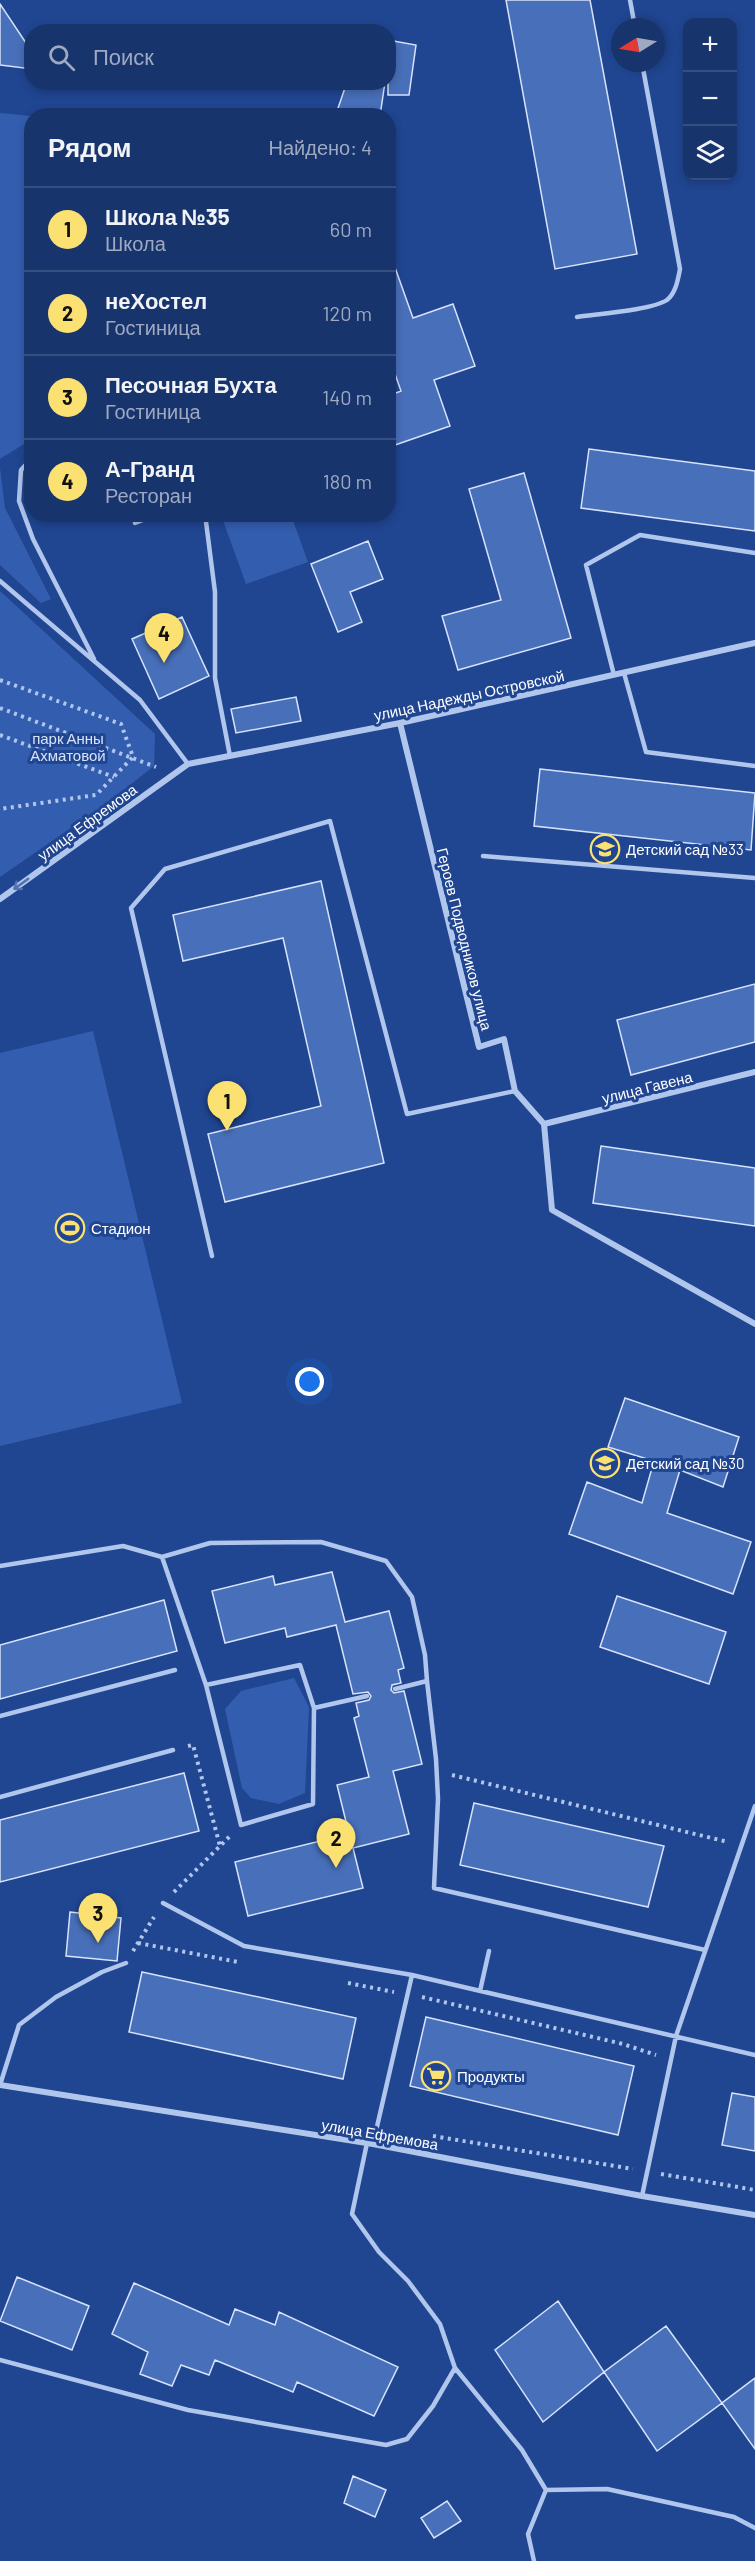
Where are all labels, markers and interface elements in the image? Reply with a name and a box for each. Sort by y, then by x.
north arrow [611,18,665,72]
map controls [683,18,737,180]
button: + [683,18,737,72]
search box [24,24,396,90]
icon: search [45,41,78,74]
text: Поиск [93,43,154,69]
button: − [683,72,737,126]
button: layers [683,126,737,180]
text: Рядом [48,131,131,162]
text: Найдено: 4 [269,135,372,159]
text: Школа №35 [105,203,230,229]
text: 1 [64,217,71,241]
text: 60 m [330,217,372,241]
text: Школа [105,231,166,255]
text: неХостел [105,287,207,313]
text: 2 [62,301,73,325]
text: 120 m [322,301,372,325]
text: Гостиница [105,315,201,339]
text: Песочная Бухта [105,371,277,397]
text: 3 [62,385,73,409]
text: 140 m [322,385,372,409]
text: Гостиница [105,399,201,423]
text: А-Гранд [105,455,194,481]
text: 4 [61,469,74,493]
text: 180 m [323,469,372,493]
text: Ресторан [105,483,192,507]
pin: 4 [144,614,184,663]
street label: улица Надежды Островской [372,666,566,724]
park label: парк Анны Ахматовой [30,729,106,764]
street label: улица Ефремова [34,780,141,864]
school or university icon: Детский сад №33 [589,833,621,865]
place label: Детский сад №33 [626,840,744,858]
street label: Героев Подводников улица [434,846,497,1033]
one-way arrow [13,878,30,890]
street label: улица Гавена [600,1067,695,1107]
pin: 1 [208,1082,246,1131]
sports icon: Стадион [54,1212,86,1244]
place label: Стадион [91,1219,151,1237]
your location [295,1367,324,1396]
school or university icon: Детский сад №30 [589,1447,621,1479]
place label: Детский сад №30 [626,1454,744,1472]
pin: 2 [316,1818,356,1868]
pin: 3 [78,1894,118,1943]
supermarket icon: Продукты [420,2060,452,2092]
place label: Продукты [457,2067,525,2085]
street label: улица Ефремова [320,2115,440,2153]

